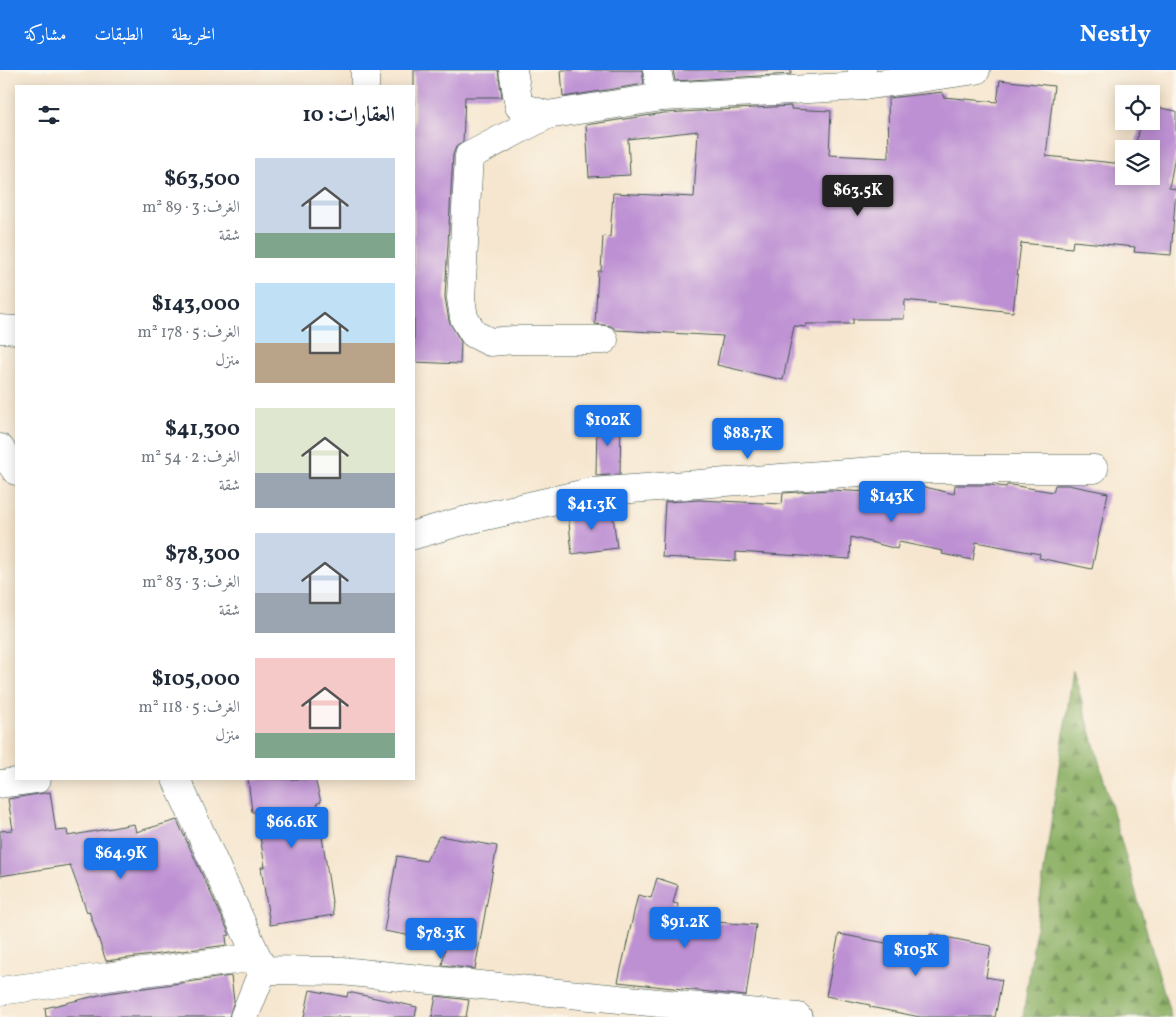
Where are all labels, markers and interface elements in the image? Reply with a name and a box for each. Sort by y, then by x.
text: Nestly [1080,18,1151,52]
text: مشاركة [25,23,66,48]
text: الطبقات [94,23,143,48]
text: الخريطة [171,23,215,48]
map controls [1115,85,1160,185]
button: locate [1115,85,1160,130]
icon: filters [35,101,63,129]
text: العقارات: 10 [302,101,395,130]
button: layers [1115,140,1160,185]
text: $63,500 [164,165,240,194]
pin: $63.5K [817,174,899,217]
icon: home [295,178,355,238]
text: $63.5K [833,180,883,202]
text: الغرف: 3 · 89 m² [142,197,240,219]
text: شقة [219,225,240,247]
text: $143,000 [152,290,240,319]
icon: home [295,303,355,363]
text: الغرف: 5 · 178 m² [138,322,240,344]
text: منزل [215,350,240,372]
pin: $102K [573,404,643,447]
text: $102K [585,410,631,432]
text: $41,300 [165,415,240,444]
pin: $88.7K [707,418,789,460]
text: $88.7K [723,423,773,445]
icon: home [295,428,355,488]
text: الغرف: 2 · 54 m² [141,447,240,469]
text: شقة [219,475,240,497]
pin: $143K [857,480,927,523]
text: $143K [870,486,914,508]
pin: $41.3K [551,488,633,531]
text: $41.3K [567,494,617,516]
text: $78,300 [165,540,240,569]
icon: home [295,553,355,613]
text: الغرف: 3 · 83 m² [142,572,240,594]
text: شقة [219,600,240,622]
text: $105,000 [152,665,240,694]
icon: home [295,678,355,738]
text: الغرف: 5 · 118 m² [139,697,240,719]
text: منزل [215,725,240,747]
pin: $66.6K [251,806,333,849]
text: $66.6K [266,812,318,834]
pin: $64.9K [80,838,162,880]
text: $64.9K [95,843,147,865]
pin: $91.2K [644,906,726,949]
text: $91.2K [661,912,709,934]
pin: $78.3K [400,918,482,960]
text: $78.3K [417,923,465,945]
pin: $105K [881,934,951,977]
text: $105K [894,940,938,962]

